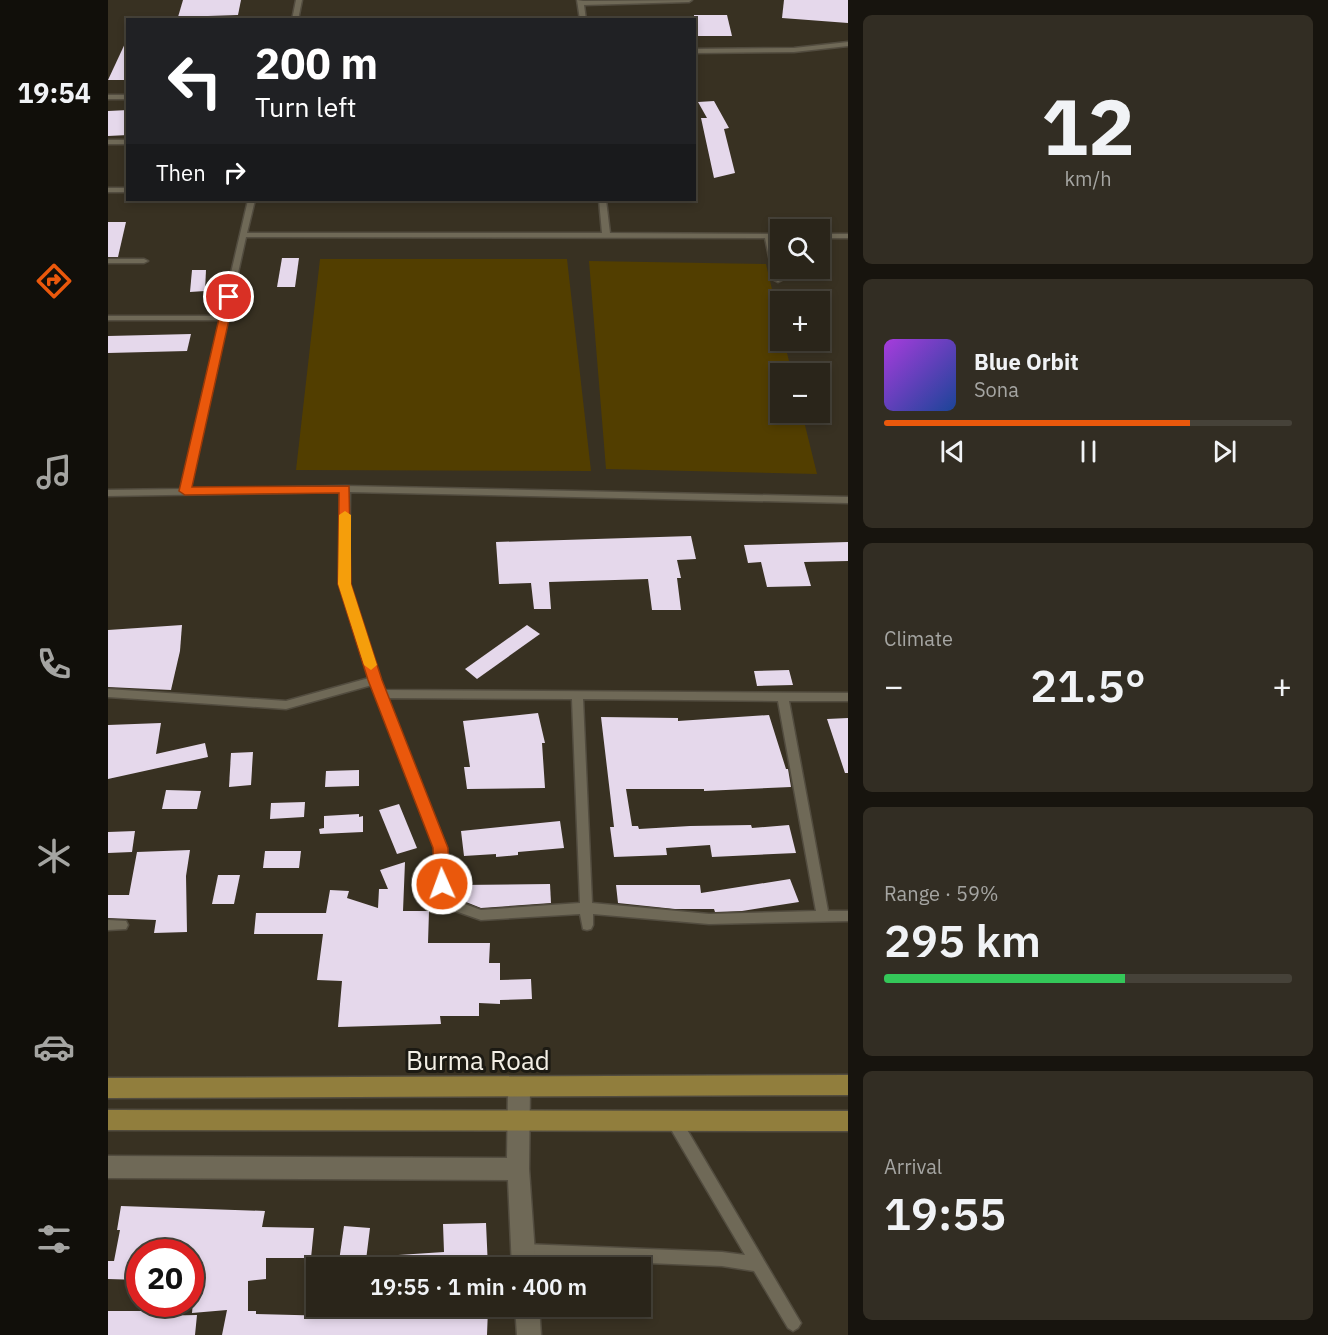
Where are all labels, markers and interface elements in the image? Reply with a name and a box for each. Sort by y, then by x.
text: 200 m [255,36,378,91]
icon: left [156,42,234,120]
text: 19:54 [17,75,91,110]
text: 12 [1041,75,1135,176]
text: Turn left [255,89,356,124]
icon: right [218,156,251,189]
text: Then [156,158,206,187]
text: km/h [1064,165,1112,192]
map controls [770,219,830,423]
button: search [770,219,830,279]
icon: directions [33,260,75,302]
pin [203,271,254,322]
icon: arrive [212,280,245,313]
button: + [770,291,830,351]
text: Blue Orbit [974,347,1079,376]
button: − [770,363,830,423]
text: Sona [974,376,1019,403]
icon: previous [936,435,969,468]
icon: pause [1072,435,1105,468]
icon: next [1208,435,1241,468]
icon: music [33,451,75,493]
text: Climate [884,625,953,652]
icon: phone [33,643,75,685]
text: 21.5° [1030,656,1146,714]
text: − [884,664,904,707]
text: + [1272,664,1292,707]
icon: climate [33,835,75,877]
position arrow [410,852,474,916]
text: Range · 59% [884,880,999,907]
text: 295 km [884,911,1041,969]
icon: car [33,1026,75,1068]
street label: Burma Road [406,1043,550,1077]
text: Arrival [884,1153,942,1180]
text: 19:55 [884,1184,1006,1242]
icon: filters [33,1218,75,1260]
speed limit sign: 20 [126,1239,204,1317]
text: 19:55 · 1 min · 400 m [370,1272,587,1301]

